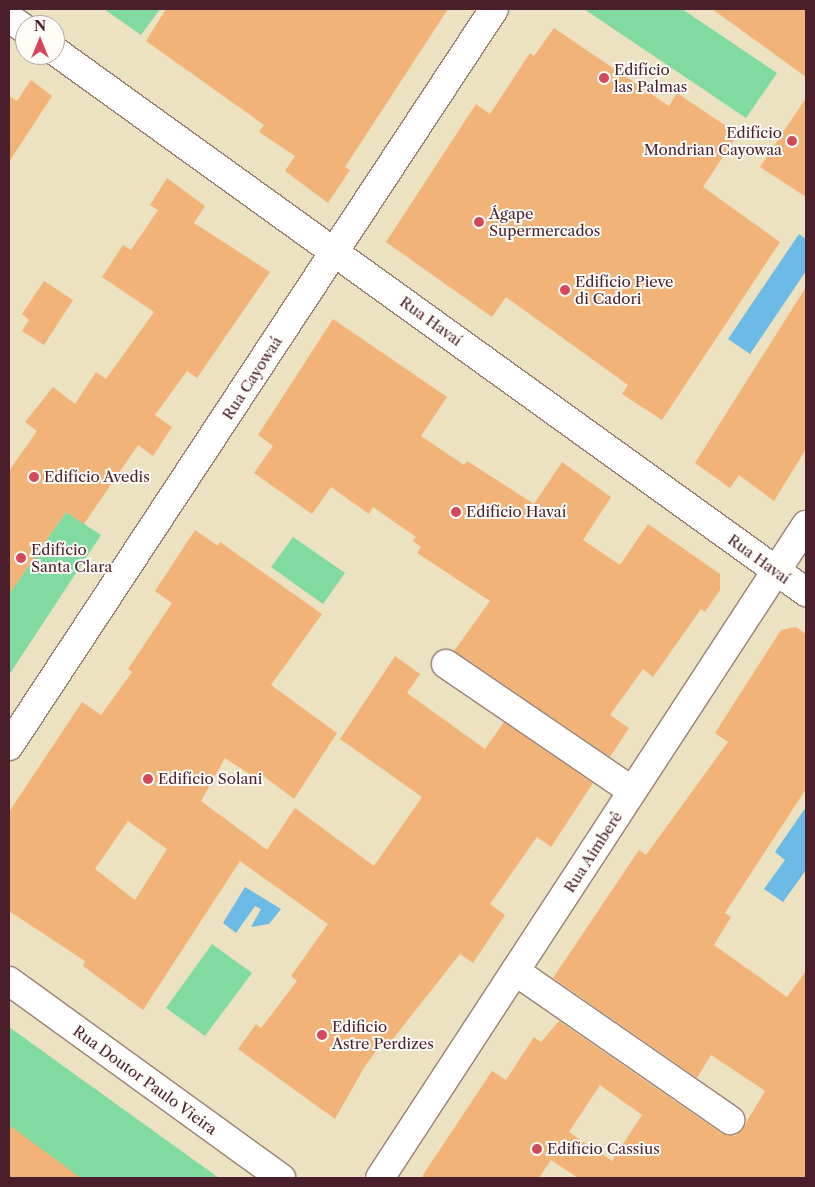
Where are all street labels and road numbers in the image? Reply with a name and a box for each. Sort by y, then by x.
street label: Rua Havaí [396,292,466,350]
street label: Rua Cayowaá [218,333,286,423]
street label: Rua Havaí [724,530,794,588]
street label: Rua Aimberê [560,808,626,896]
street label: Rua Doutor Paulo Vieira [69,1021,221,1139]

